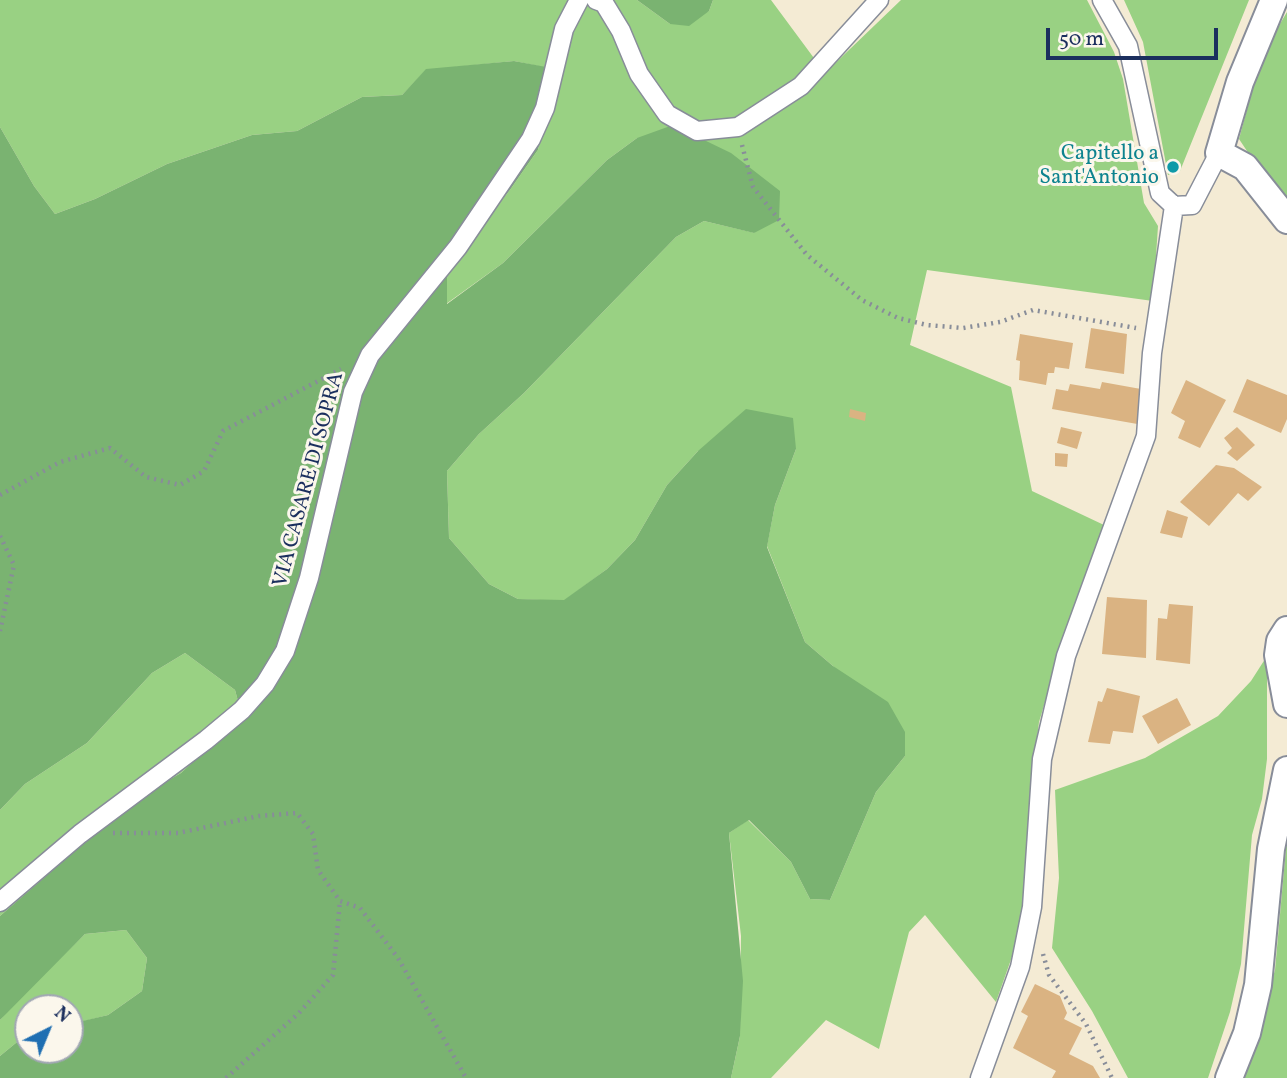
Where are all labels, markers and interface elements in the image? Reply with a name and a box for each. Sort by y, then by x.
scale bar [1049,14,1220,58]
text: 50 m [1059,25,1104,54]
place label: Capitello a Sant'Antonio [1039,142,1159,192]
marker: Capitello a Sant'Antonio [1165,159,1181,175]
street label: VIA CASARE DI SOPRA [269,370,351,590]
north arrow [14,994,84,1064]
text: N [48,1001,76,1029]

